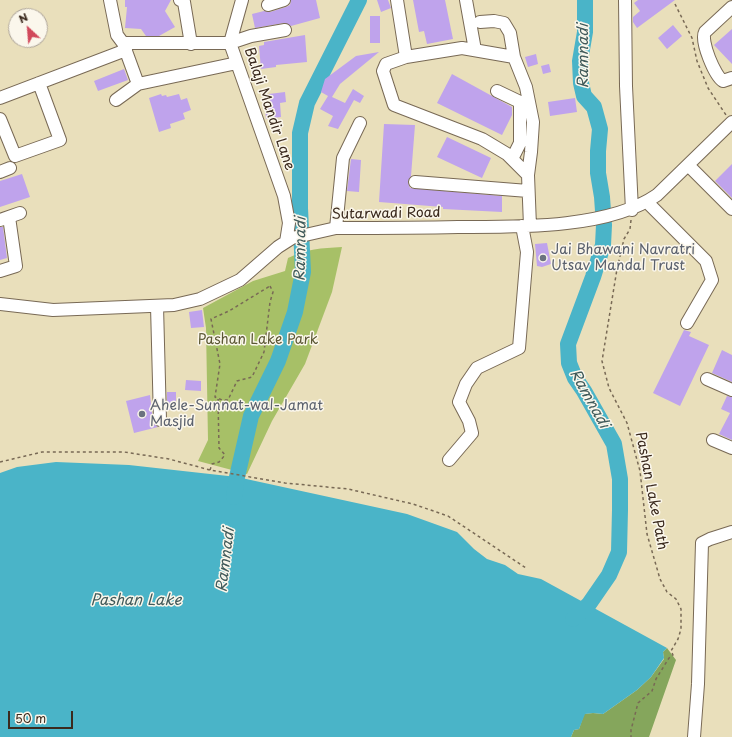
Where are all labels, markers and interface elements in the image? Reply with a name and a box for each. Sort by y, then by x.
north arrow [8,8,48,48]
text: N [15,8,31,27]
water label: Ramnadi [575,24,593,88]
street label: Balaji Mandir Lane [240,45,298,173]
street label: Sutarwadi Road [331,205,441,223]
water label: Ramnadi [291,217,311,281]
place label: Jai Bhawani Navratri Utsav Mandal Trust [551,242,695,274]
marker: Jai Bhawani Navratri Utsav Mandal Trust [538,253,548,263]
park label: Pashan Lake Park [198,332,318,348]
water label: Ramnadi [565,366,613,432]
place label: Ahele-Sunnat-wal-Jamat Masjid [150,398,323,430]
marker: Ahele-Sunnat-wal-Jamat Masjid [137,409,147,419]
street label: Pashan Lake Path [631,431,671,551]
water label: Ramnadi [213,527,239,593]
water label: Pashan Lake [91,592,181,610]
scale bar [10,703,75,729]
text: 50 m [15,709,46,727]

